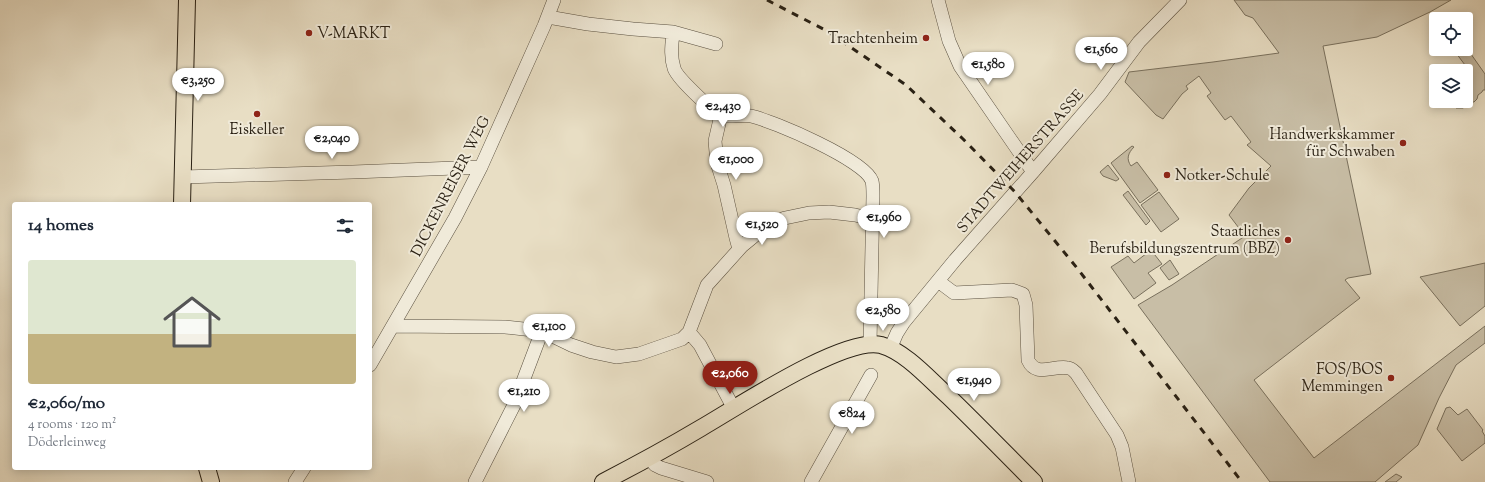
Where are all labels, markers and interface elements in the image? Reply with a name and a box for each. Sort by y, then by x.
map controls [1429,12,1473,108]
button: locate [1429,12,1473,56]
place label: V-MARKT [317,24,391,45]
marker: V-MARKT [304,28,314,38]
place label: Trachtenheim [828,29,919,50]
marker: Trachtenheim [921,33,931,43]
pin: €1,560 [1068,37,1134,71]
text: €1,560 [1084,41,1118,59]
pin: €1,580 [955,52,1021,86]
text: €1,580 [971,56,1005,74]
button: layers [1429,64,1473,108]
pin: €3,250 [165,68,231,102]
text: €3,250 [181,72,215,90]
street label: STADTWEIHERSTRASSE [953,86,1089,238]
pin: €2,430 [690,94,756,128]
text: €2,430 [705,98,741,116]
marker: Eiskeller [252,109,262,119]
street label: DICKENREISER WEG [407,113,496,261]
place label: Eiskeller [230,120,285,141]
place label: Handwerkskammer für Schwaben [1269,125,1395,163]
pin: €2,040 [299,126,365,160]
text: €2,040 [314,130,350,148]
marker: Handwerkskammer für Schwaben [1398,138,1408,148]
pin: €1,000 [703,147,769,181]
text: €1,000 [718,151,754,169]
place label: Notker-Schule [1175,166,1270,187]
marker: Notker-Schule [1162,170,1172,180]
pin: €1,960 [851,205,917,239]
text: €1,960 [866,209,902,227]
pin: €1,520 [729,212,795,246]
text: 14 homes [28,214,94,238]
icon: filters [334,215,356,237]
text: €1,520 [745,216,779,234]
place label: Staatliches Berufsbildungszentrum (BBZ) [1089,222,1280,260]
marker: Staatliches Berufsbildungszentrum (BBZ) [1283,235,1293,245]
icon: home [156,286,228,358]
pin: €2,580 [850,298,916,332]
text: €2,580 [865,302,901,320]
pin: €1,100 [516,314,582,348]
text: €1,100 [532,318,566,336]
place label: FOS/BOS Memmingen [1302,360,1383,398]
pin: €2,060 [697,361,763,395]
text: €2,060 [711,365,749,383]
pin: €1,940 [941,368,1007,402]
text: €1,940 [956,372,992,390]
marker: FOS/BOS Memmingen [1386,373,1396,383]
pin: €1,210 [491,379,557,413]
text: €1,210 [508,383,540,401]
text: €2,060/mo [28,392,105,416]
pin: €824 [828,401,876,435]
text: €824 [839,405,866,423]
text: 4 rooms · 120 m² [28,416,116,434]
text: Döderleinweg [28,434,106,452]

